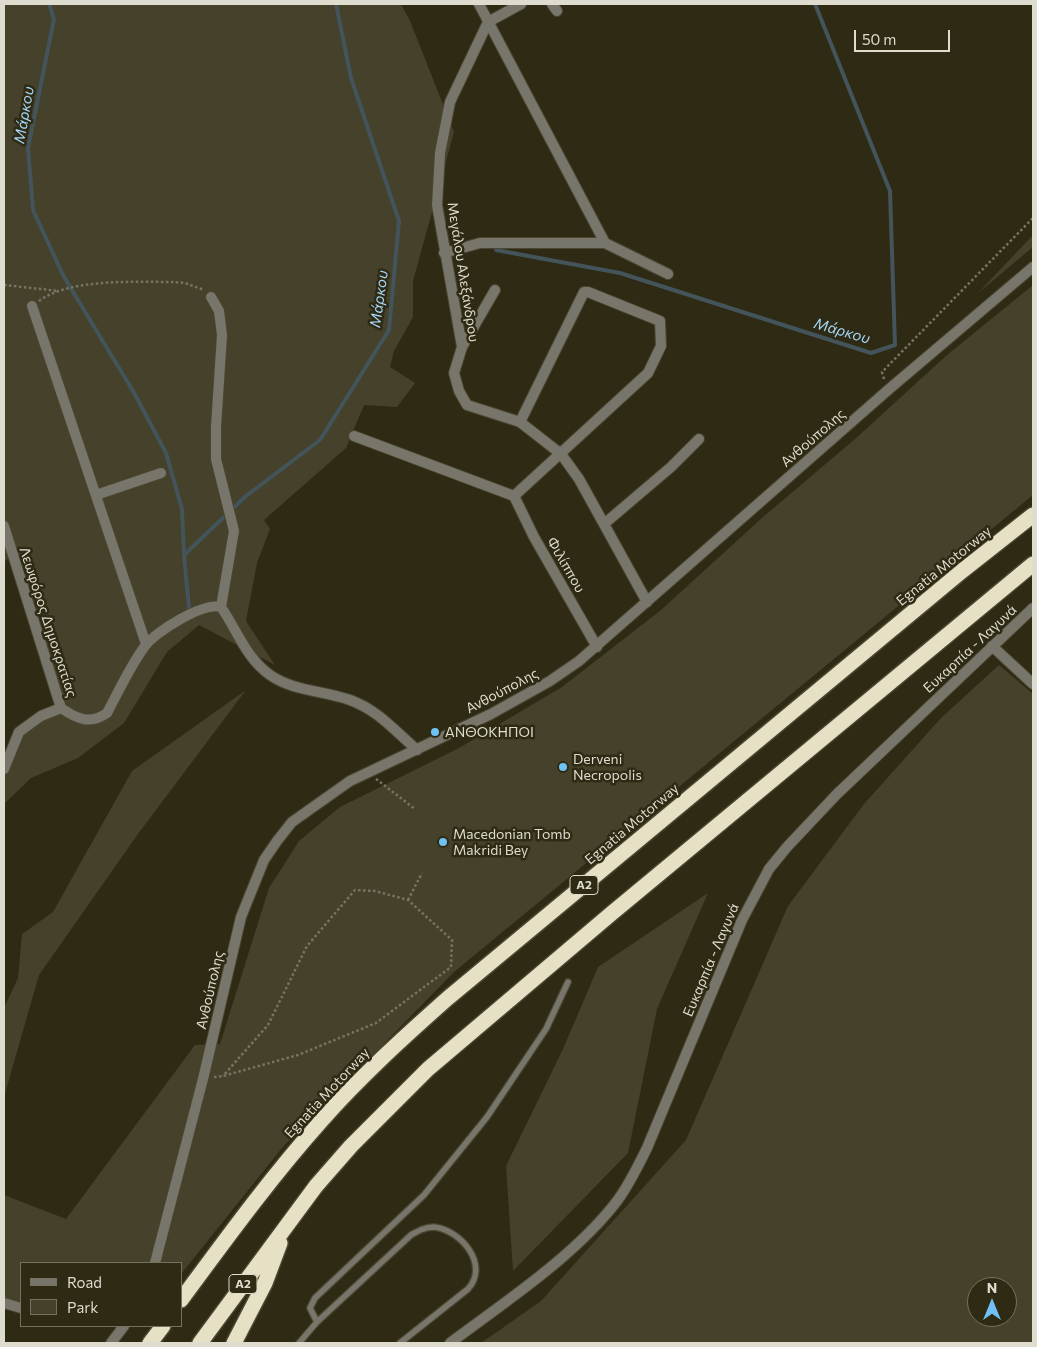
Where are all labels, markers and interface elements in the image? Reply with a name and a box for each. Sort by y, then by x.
scale bar [857,20,953,52]
text: 50 m [862,30,896,48]
water label: Μάρκου [10,85,38,145]
street label: Μεγάλου Αλεξάνδρου [444,201,482,343]
water label: Μάρκου [366,269,392,329]
water label: Μάρκου [812,314,872,348]
street label: Ανθούπολης [777,405,849,471]
street label: Egnatia Motorway [893,523,995,609]
street label: Φιλίππου [543,534,589,596]
street label: Λεωφόρος Δημοκρατίας [16,545,80,699]
street label: Ευκαρπία - Λαγυνά [920,601,1020,697]
street label: Ανθούπολης [463,665,541,717]
place label: ΑΝΘΟΚΗΠΟΙ [445,724,534,740]
marker: ΑΝΘΟΚΗΠΟΙ [429,726,441,738]
place label: Derveni Necropolis [573,751,642,784]
marker: Derveni Necropolis [557,761,569,773]
street label: Egnatia Motorway [582,780,682,868]
place label: Macedonian Tomb Makridi Bey [453,826,571,859]
marker: Macedonian Tomb Makridi Bey [437,836,449,848]
road number: Α2 [570,876,598,894]
street label: Ευκαρπία - Λαγυνά [680,901,742,1019]
street label: Ανθούπολης [193,949,227,1031]
street label: Egnatia Motorway [281,1044,373,1142]
legend [20,1262,182,1327]
text: Road [67,1273,102,1291]
road number: Α2 [229,1274,257,1294]
north arrow [967,1277,1017,1327]
text: N [987,1279,997,1296]
text: Park [67,1298,98,1316]

